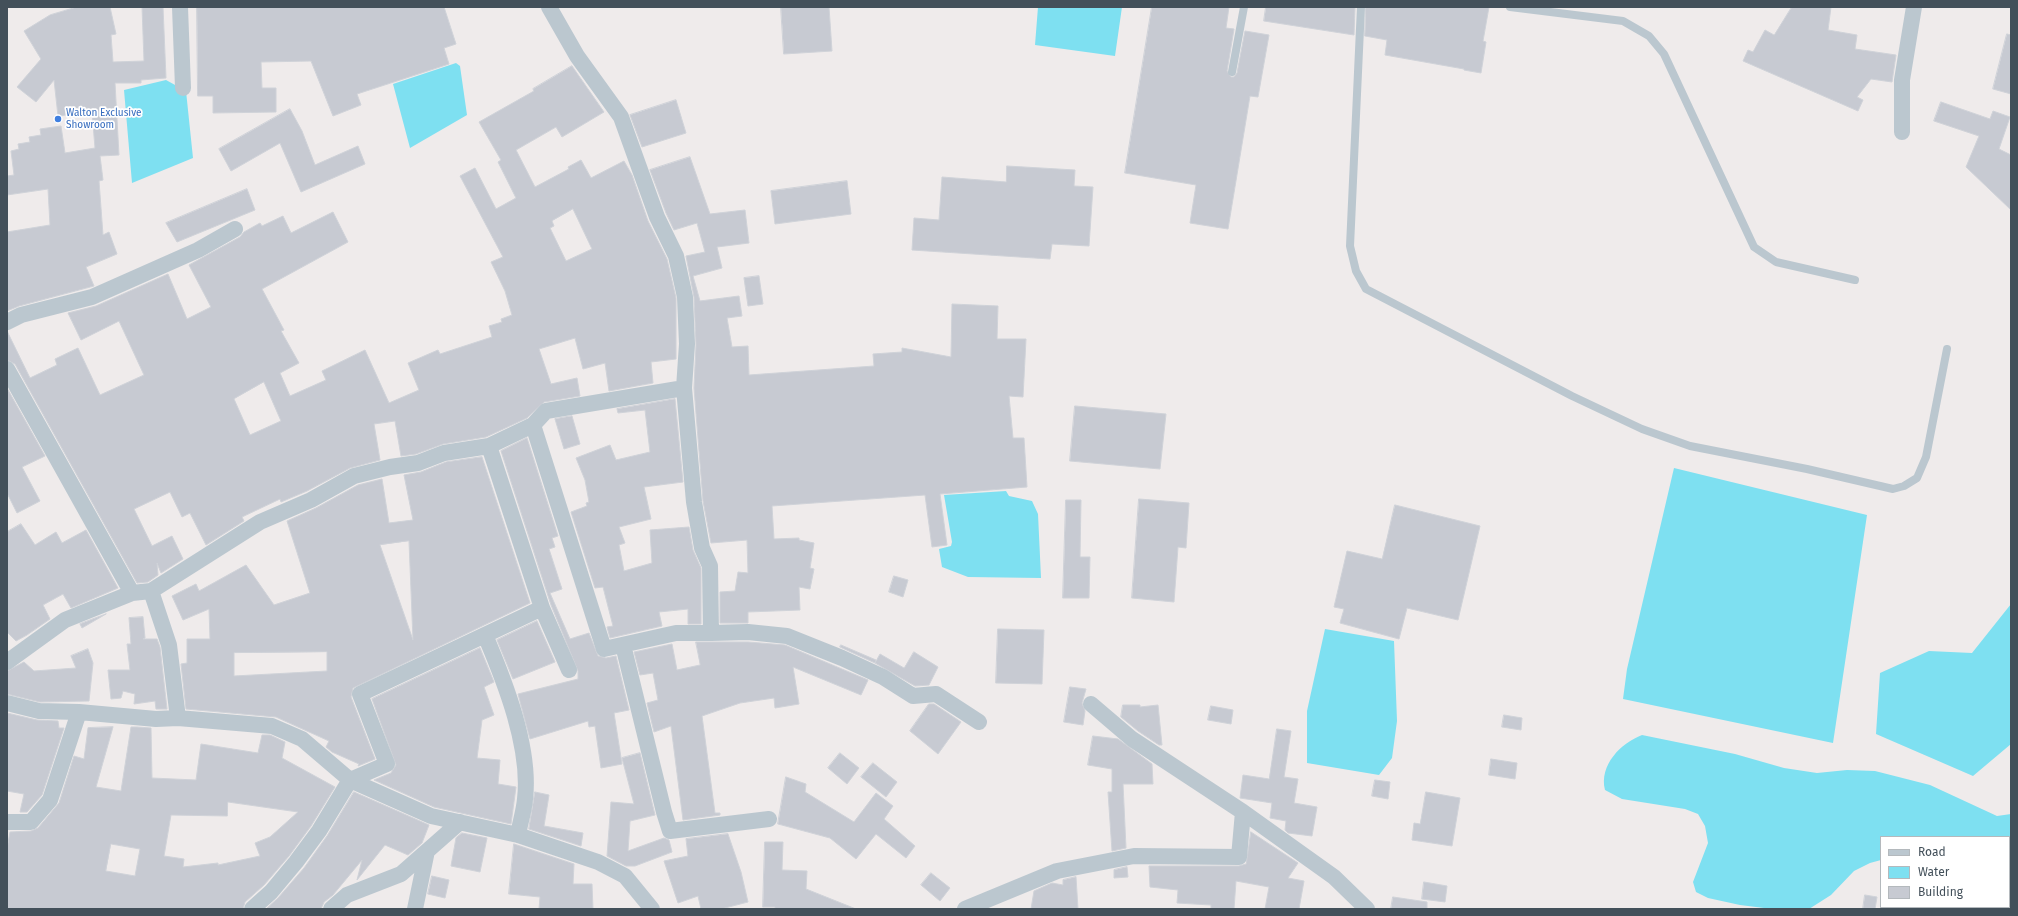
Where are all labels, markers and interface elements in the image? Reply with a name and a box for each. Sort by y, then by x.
place label: Walton Exclusive Showroom [66,107,141,130]
marker: Walton Exclusive Showroom [53,114,63,124]
legend [1880,836,2010,908]
text: Road [1918,845,1946,859]
text: Water [1918,865,1949,879]
text: Building [1918,885,1963,899]

